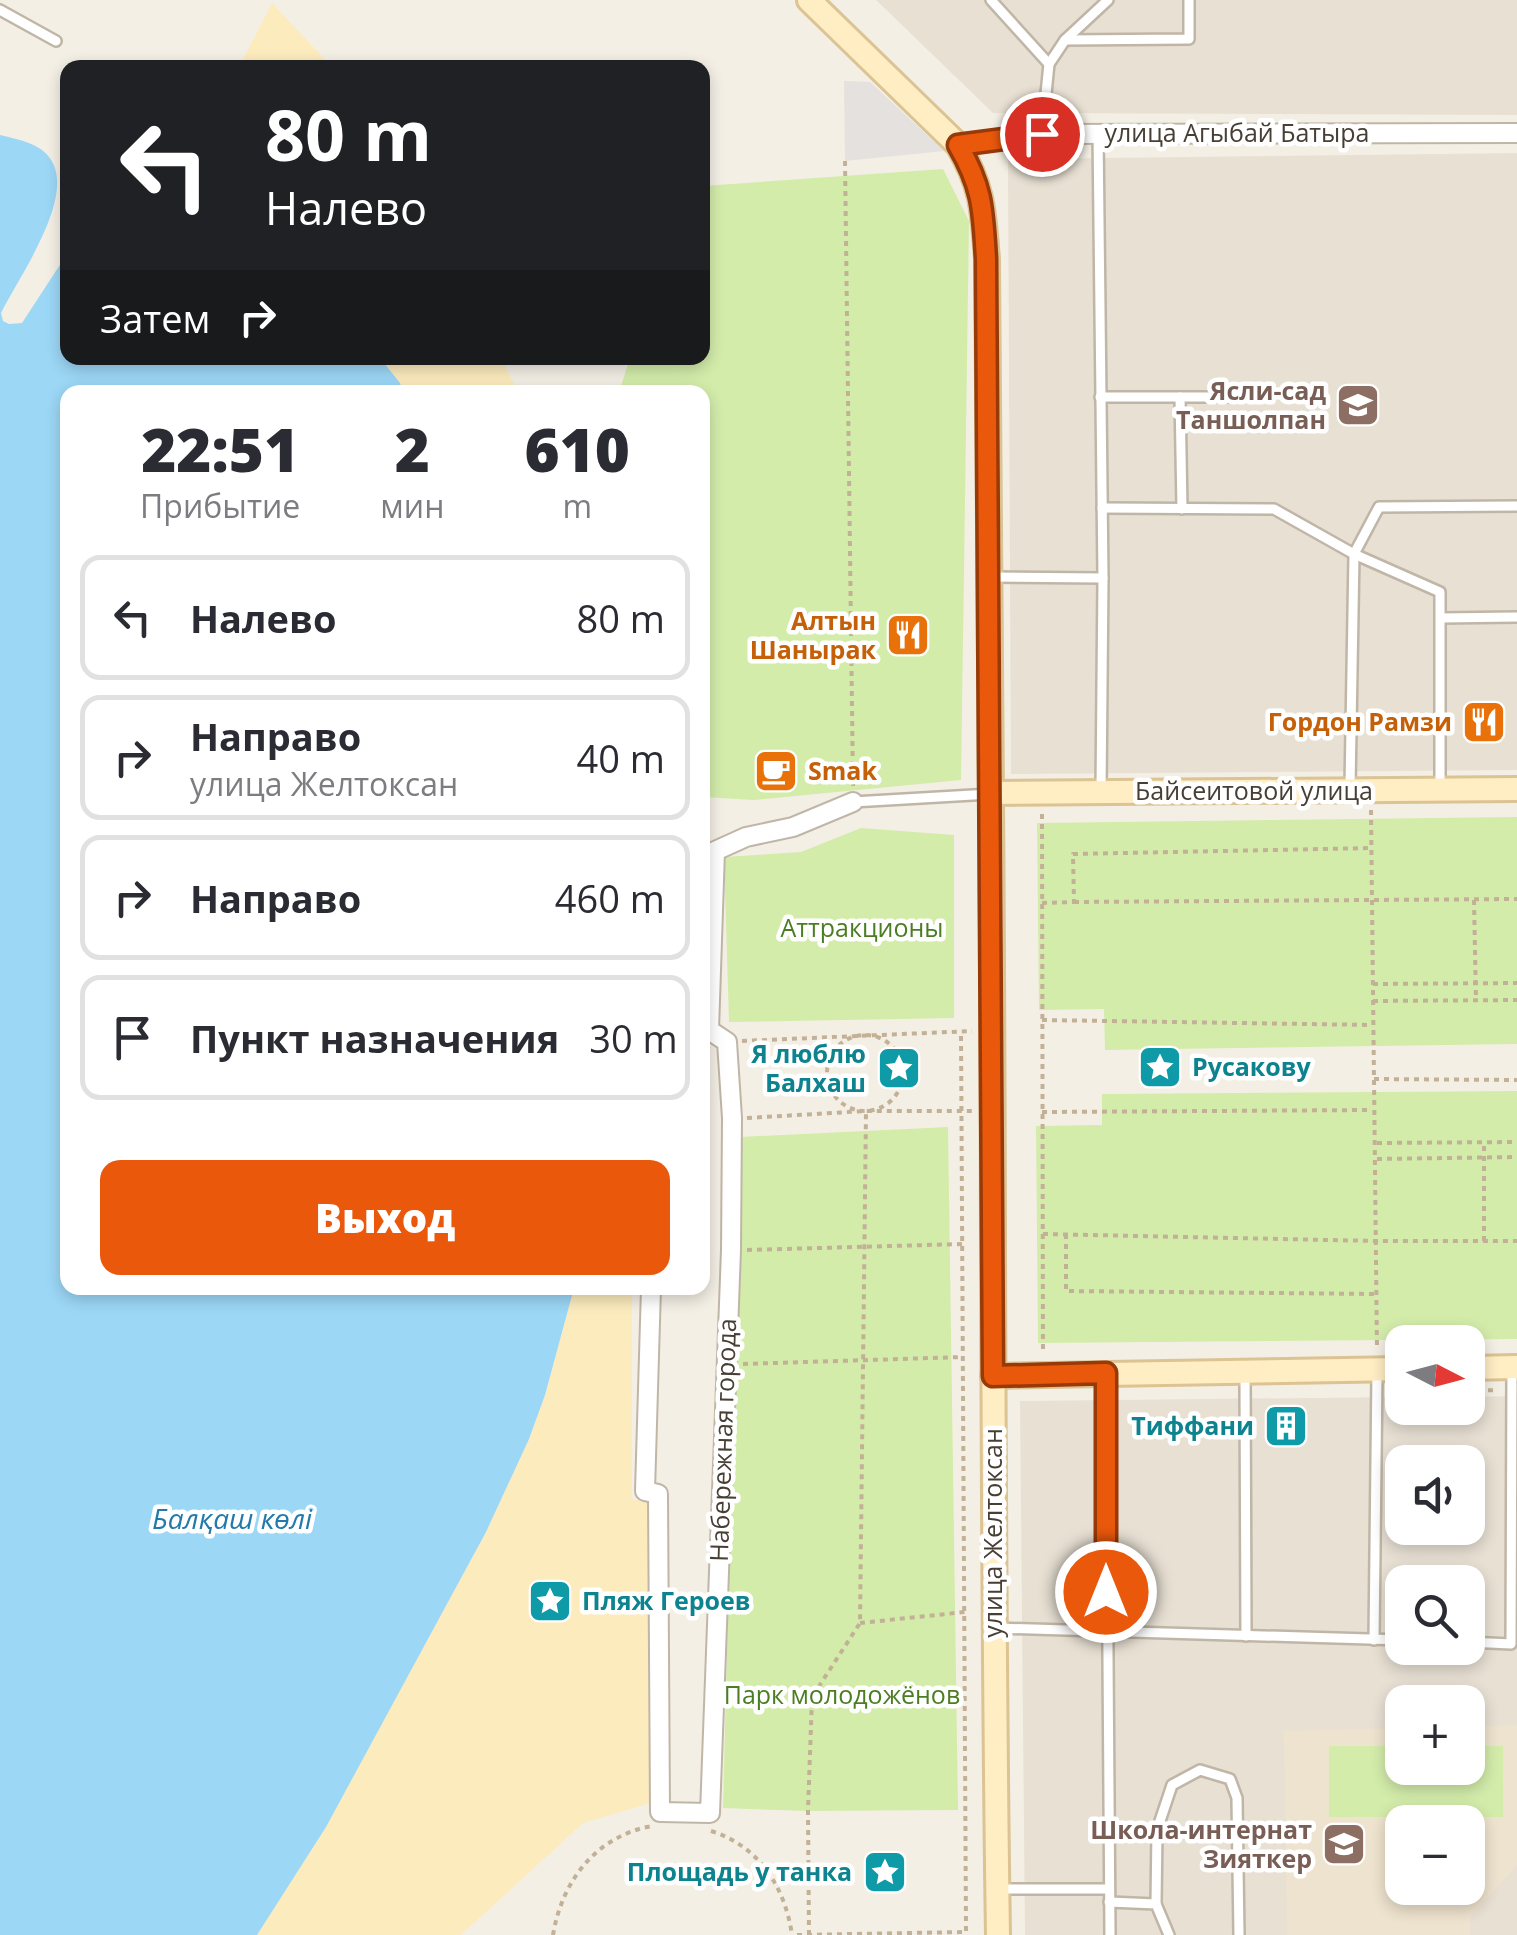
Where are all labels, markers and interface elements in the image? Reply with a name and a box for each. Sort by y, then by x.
text: 80 m [265,86,432,182]
pin [1000,92,1085,177]
icon: left [100,100,230,230]
icon: arrive [1015,107,1070,162]
street label: улица Агыбай Батыра [1104,115,1370,149]
text: Налево [265,177,427,238]
icon: right [230,290,285,345]
text: Затем [100,292,210,344]
place label: Ясли-сад Таншолпан [1176,373,1326,436]
school or university icon: Ясли-сад Таншолпан [1335,382,1381,428]
text: 22:51 [141,408,299,490]
text: 2 [395,408,430,490]
text: 610 [524,408,630,490]
text: Прибытие [140,484,300,527]
text: мин [380,484,444,527]
text: m [562,484,592,527]
icon: left [105,590,160,645]
text: Налево [190,592,336,644]
text: 80 m [576,592,665,644]
place label: Алтын Шанырак [750,603,877,666]
restaurant icon: Алтын Шанырак [885,612,931,658]
restaurant icon: Гордон Рамзи [1461,699,1507,745]
place label: Гордон Рамзи [1268,704,1452,738]
text: Направо [190,710,361,762]
icon: right [105,730,160,785]
text: 40 m [576,732,665,784]
cafe icon: Smak [753,748,799,794]
place label: Smak [808,753,877,787]
text: улица Желтоксан [190,762,458,805]
street label: Байсеитовой улица [1135,773,1373,807]
icon: right [105,870,160,925]
text: Направо [190,872,361,924]
text: 460 m [555,872,665,924]
park label: Аттракционы [780,910,944,944]
icon: arrive [105,1010,160,1065]
text: Пункт назначения [190,1012,559,1064]
text: 30 m [589,1012,678,1064]
place label: Я люблю Балхаш [750,1036,866,1099]
place icon: Русакову [1137,1044,1183,1090]
place icon: Я люблю Балхаш [876,1045,922,1091]
place label: Русакову [1192,1049,1312,1083]
button: Выход [100,1160,670,1275]
street label: Набережная города [701,1318,743,1562]
north arrow [1385,1325,1485,1425]
map controls [1385,1325,1485,1905]
building icon: Тиффани [1263,1403,1309,1449]
place label: Тиффани [1131,1408,1254,1442]
street label: улица Желтоксан [975,1428,1009,1638]
button: sound [1385,1445,1485,1545]
water label: Балқаш көлі [152,1499,313,1537]
position arrow [1054,1540,1158,1644]
button: search [1385,1565,1485,1665]
place icon: Пляж Героев [527,1578,573,1624]
place label: Пляж Героев [582,1583,750,1617]
park label: Парк молодожёнов [724,1677,960,1711]
button: + [1385,1685,1485,1785]
button: − [1385,1805,1485,1905]
place label: Школа-интернат Зияткер [1090,1812,1312,1875]
school or university icon: Школа-интернат Зияткер [1321,1821,1367,1867]
place icon: Площадь у танка [862,1849,908,1895]
place label: Площадь у танка [627,1854,852,1888]

